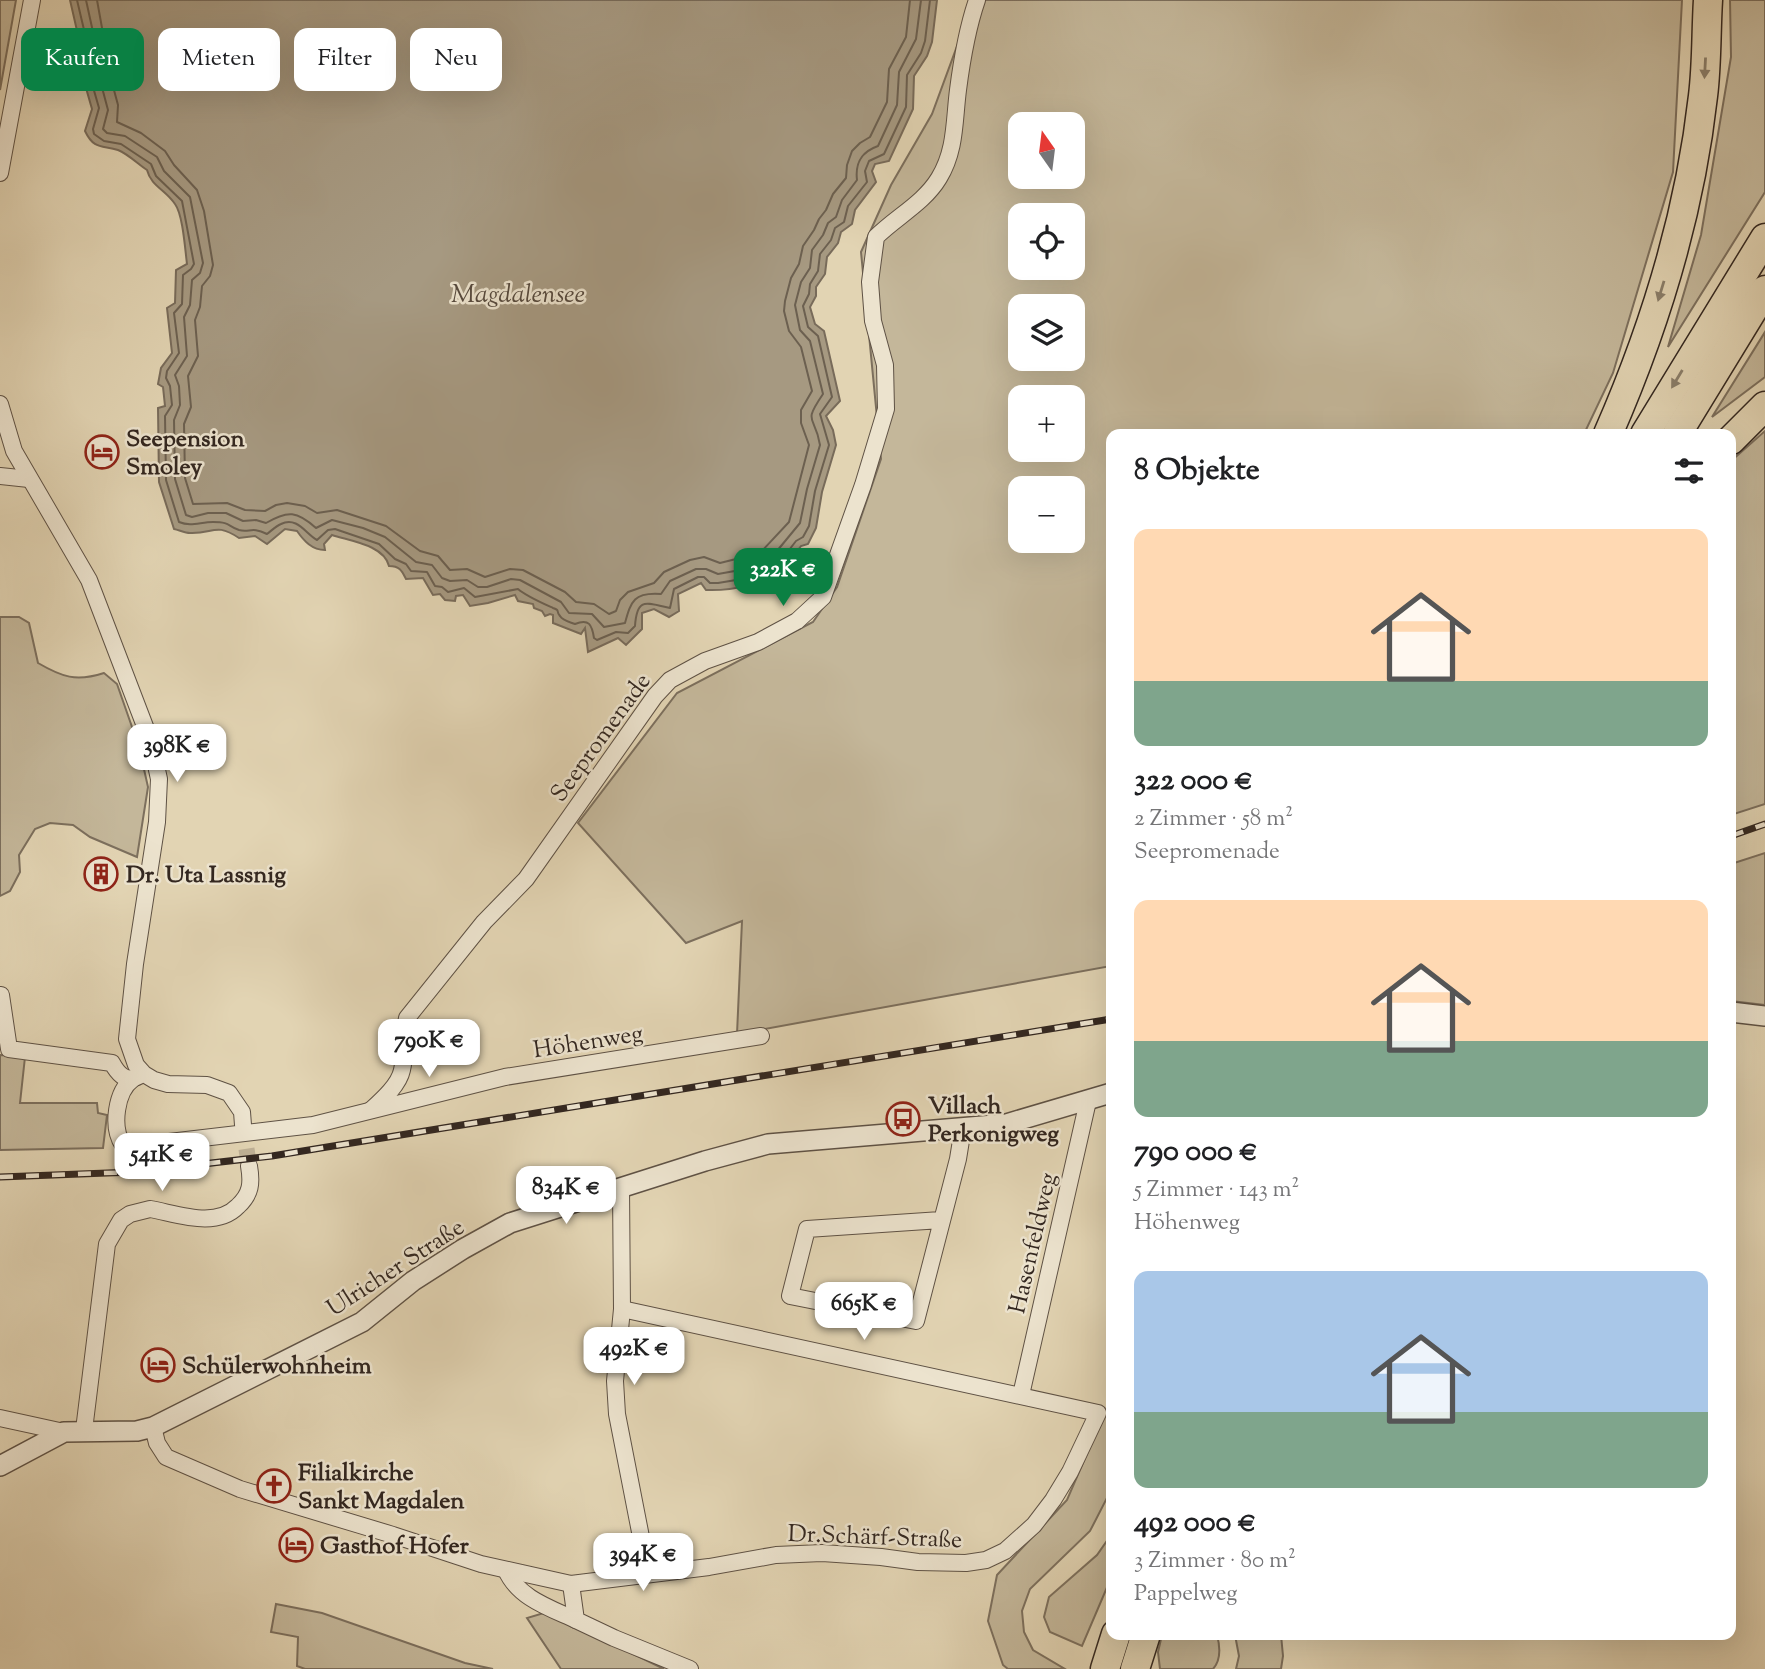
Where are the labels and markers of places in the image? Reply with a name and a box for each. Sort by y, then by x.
place label: Seepension Smoley [126,423,245,485]
hotel icon: Seepension Smoley [83,433,121,471]
pin: 322K € [726,548,840,608]
pin: 398K € [120,724,234,784]
building icon: Dr. Uta Lassnig [82,855,120,893]
place label: Dr. Uta Lassnig [126,859,286,893]
pin: 790K € [372,1020,486,1079]
place label: Villach Perkonigweg [928,1090,1059,1152]
bus stop icon: Villach Perkonigweg [884,1100,922,1138]
pin: 541K € [105,1134,219,1193]
pin: 834K € [509,1166,623,1226]
pin: 665K € [807,1282,921,1342]
pin: 492K € [577,1328,691,1387]
hotel icon: Schülerwohnheim [139,1346,177,1384]
place label: Schülerwohnheim [182,1350,372,1384]
place label: Filialkirche Sankt Magdalen [298,1457,465,1519]
church icon: Filialkirche Sankt Magdalen [255,1467,293,1505]
hotel icon: Gasthof Hofer [277,1526,315,1564]
place label: Gasthof Hofer [320,1530,470,1564]
pin: 394K € [586,1534,700,1593]

